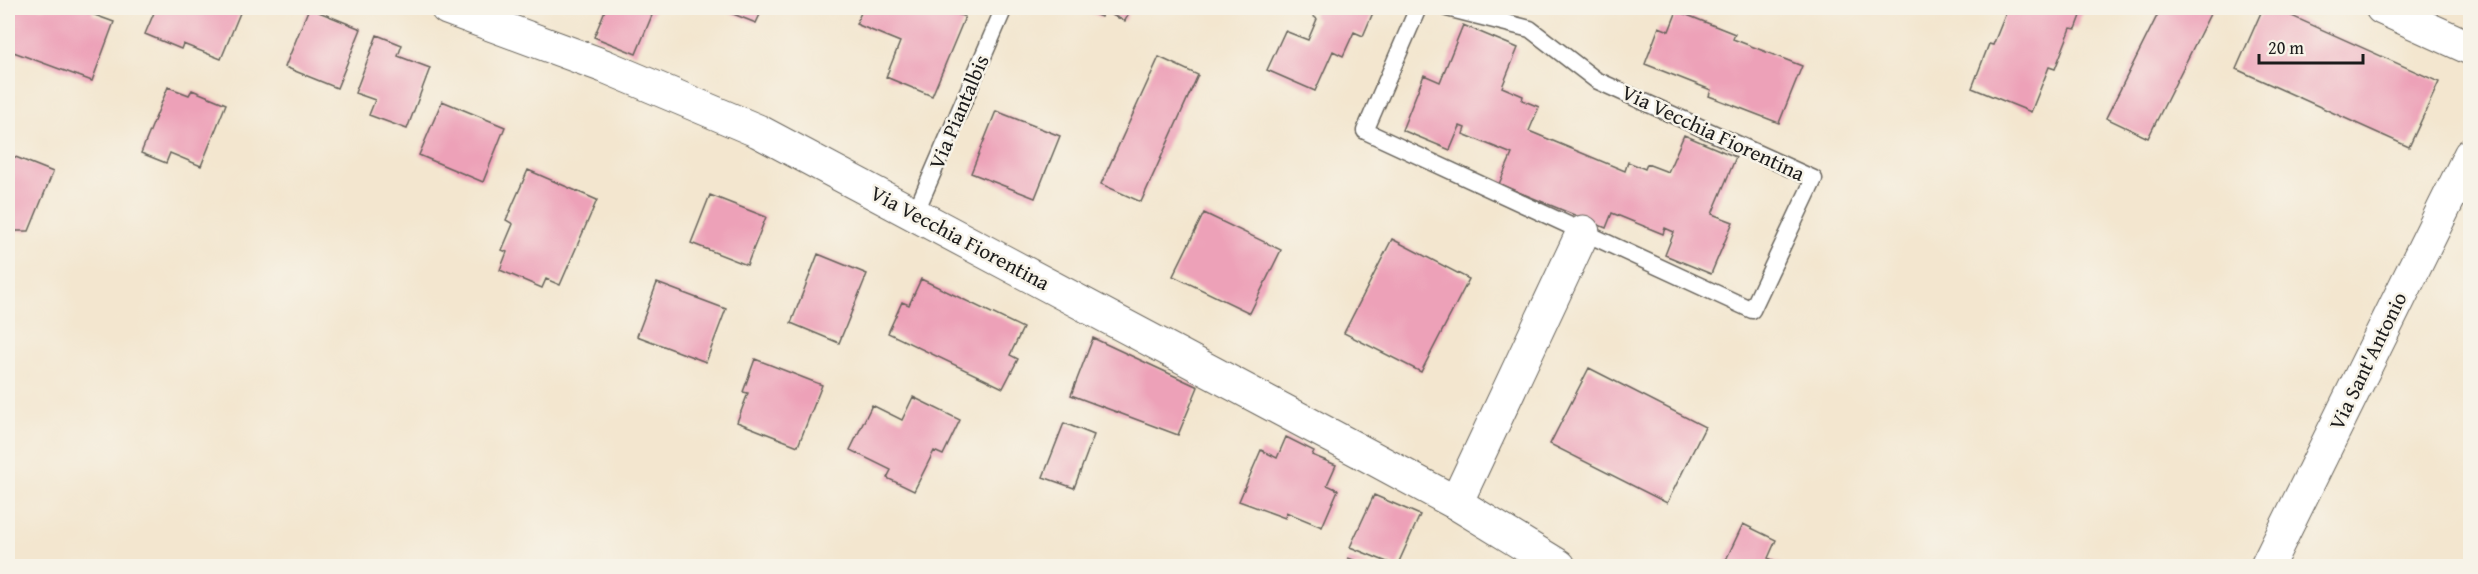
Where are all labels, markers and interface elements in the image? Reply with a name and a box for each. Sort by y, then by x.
scale bar [2259,27,2362,65]
text: 20 m [2268,34,2304,61]
street label: Via Piantalbis [921,50,997,174]
street label: Via Vecchia Fiorentina [1616,76,1810,189]
street label: Via Vecchia Fiorentina [865,177,1055,298]
street label: Via Sant'Antonio [2321,287,2414,435]

